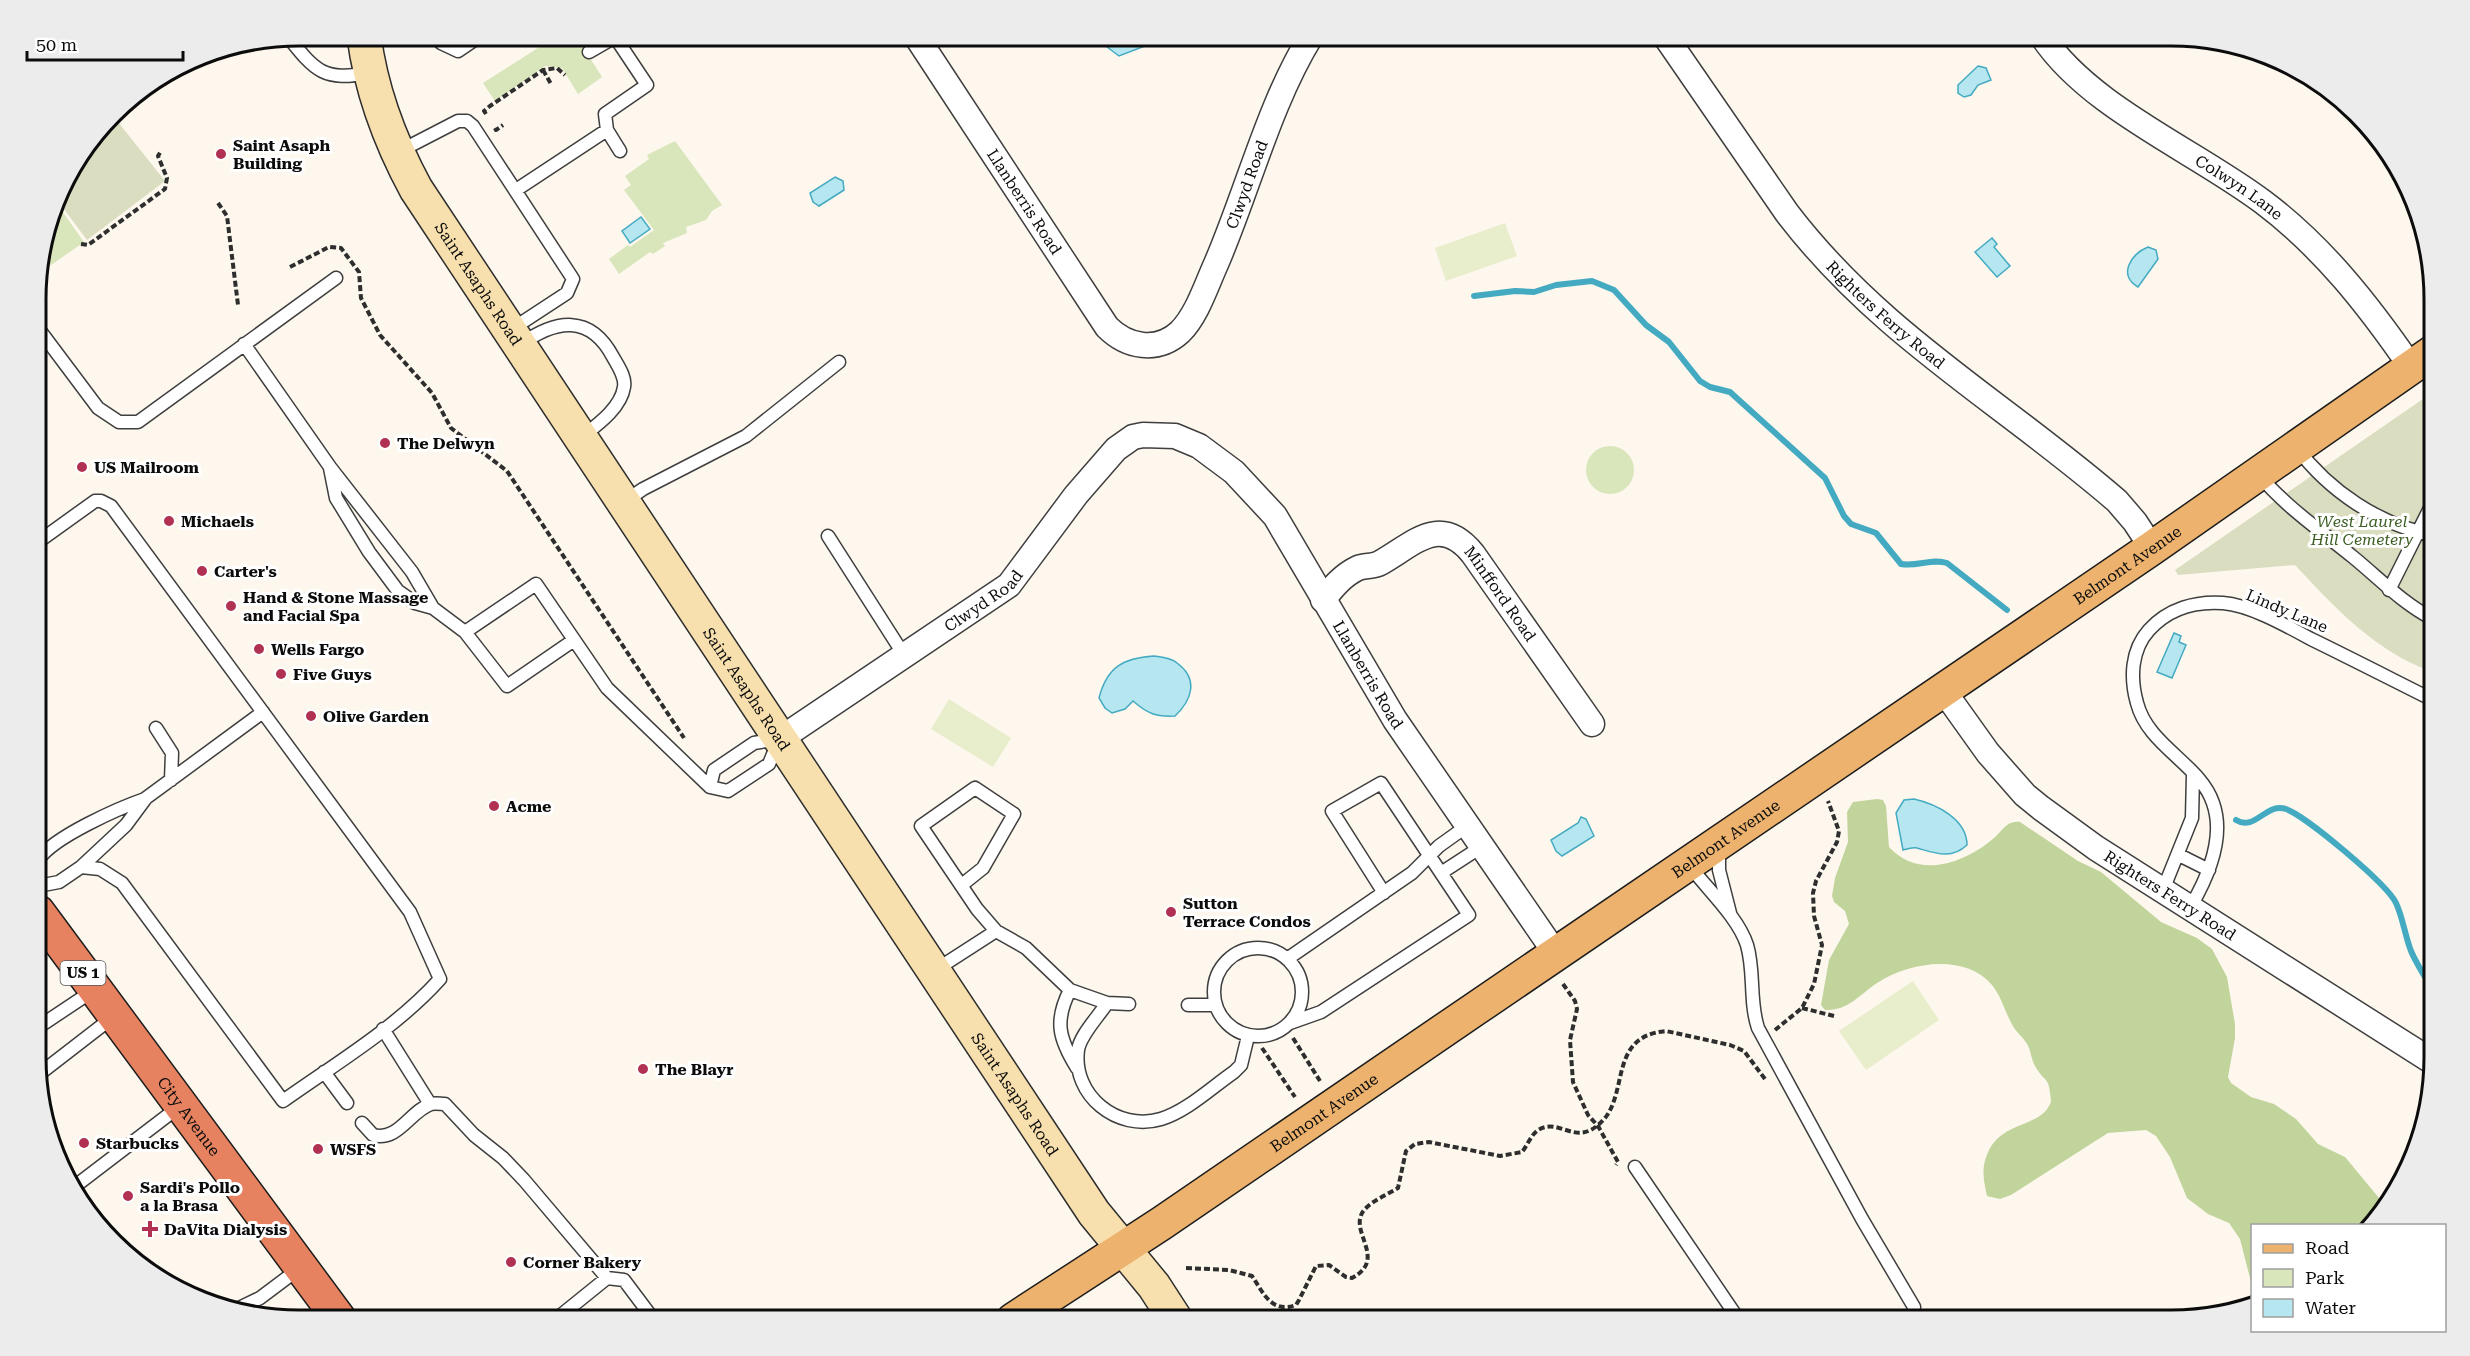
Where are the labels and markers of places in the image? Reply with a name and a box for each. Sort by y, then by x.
place label: Saint Asaph Building [233,136,330,173]
marker: Saint Asaph Building [214,147,228,161]
place label: The Delwyn [397,434,495,453]
marker: The Delwyn [378,436,392,450]
place label: US Mailroom [94,458,199,477]
marker: US Mailroom [75,460,89,474]
place label: Michaels [181,512,254,531]
marker: Michaels [162,514,176,528]
place label: Carter's [214,562,277,581]
marker: Carter's [195,564,209,578]
place label: Hand & Stone Massage and Facial Spa [243,588,428,625]
marker: Hand & Stone Massage and Facial Spa [224,599,238,613]
place label: Wells Fargo [271,640,364,659]
marker: Wells Fargo [252,642,266,656]
place label: Five Guys [293,665,372,684]
marker: Five Guys [274,667,288,681]
place label: Olive Garden [323,707,429,726]
marker: Olive Garden [304,709,318,723]
place label: Acme [506,797,551,816]
marker: Acme [487,799,501,813]
place label: Sutton Terrace Condos [1183,894,1311,931]
marker: Sutton Terrace Condos [1164,905,1178,919]
place label: The Blayr [655,1060,734,1079]
marker: The Blayr [636,1062,650,1076]
place label: Starbucks [96,1134,179,1153]
marker: Starbucks [77,1136,91,1150]
place label: WSFS [330,1140,376,1159]
marker: WSFS [311,1142,325,1156]
place label: Sardi's Pollo a la Brasa [140,1178,240,1215]
marker: Sardi's Pollo a la Brasa [121,1189,135,1203]
marker: DaVita Dialysis [141,1220,159,1238]
place label: DaVita Dialysis [164,1220,287,1239]
place label: Corner Bakery [523,1253,642,1272]
marker: Corner Bakery [504,1255,518,1269]

